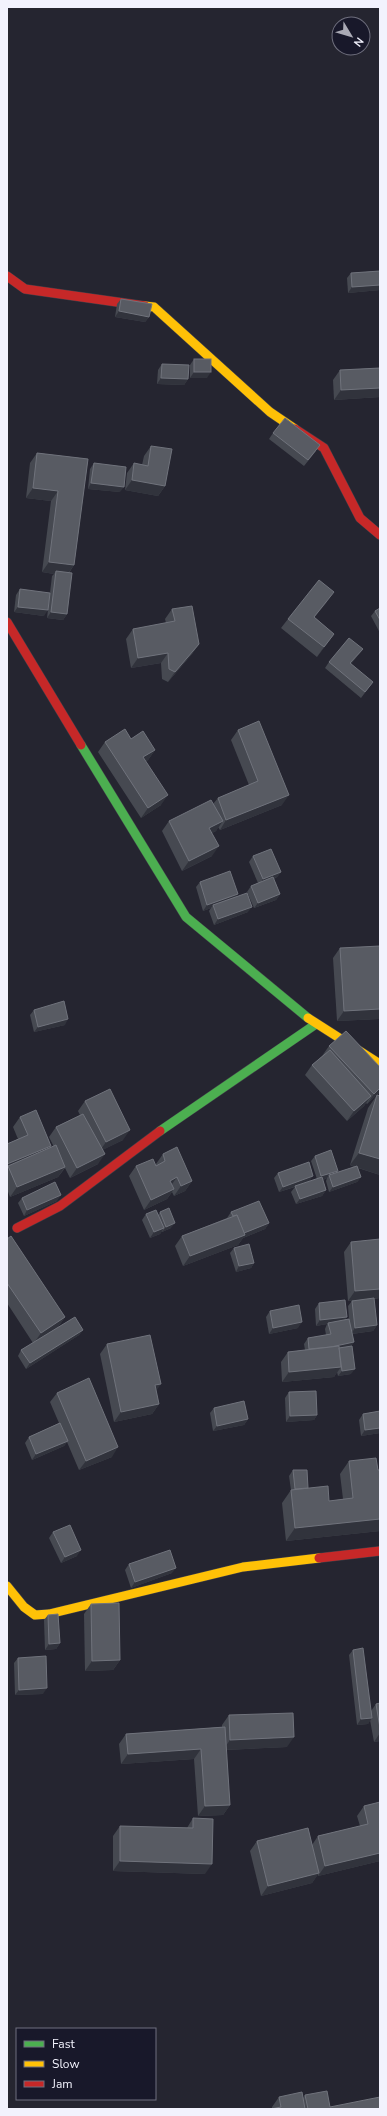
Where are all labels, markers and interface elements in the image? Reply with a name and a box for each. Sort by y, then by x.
north arrow [331,16,371,56]
text: N [350,34,367,50]
legend [16,2028,156,2100]
text: Fast [52,2036,75,2052]
text: Slow [52,2056,80,2072]
text: Jam [51,2076,73,2092]

